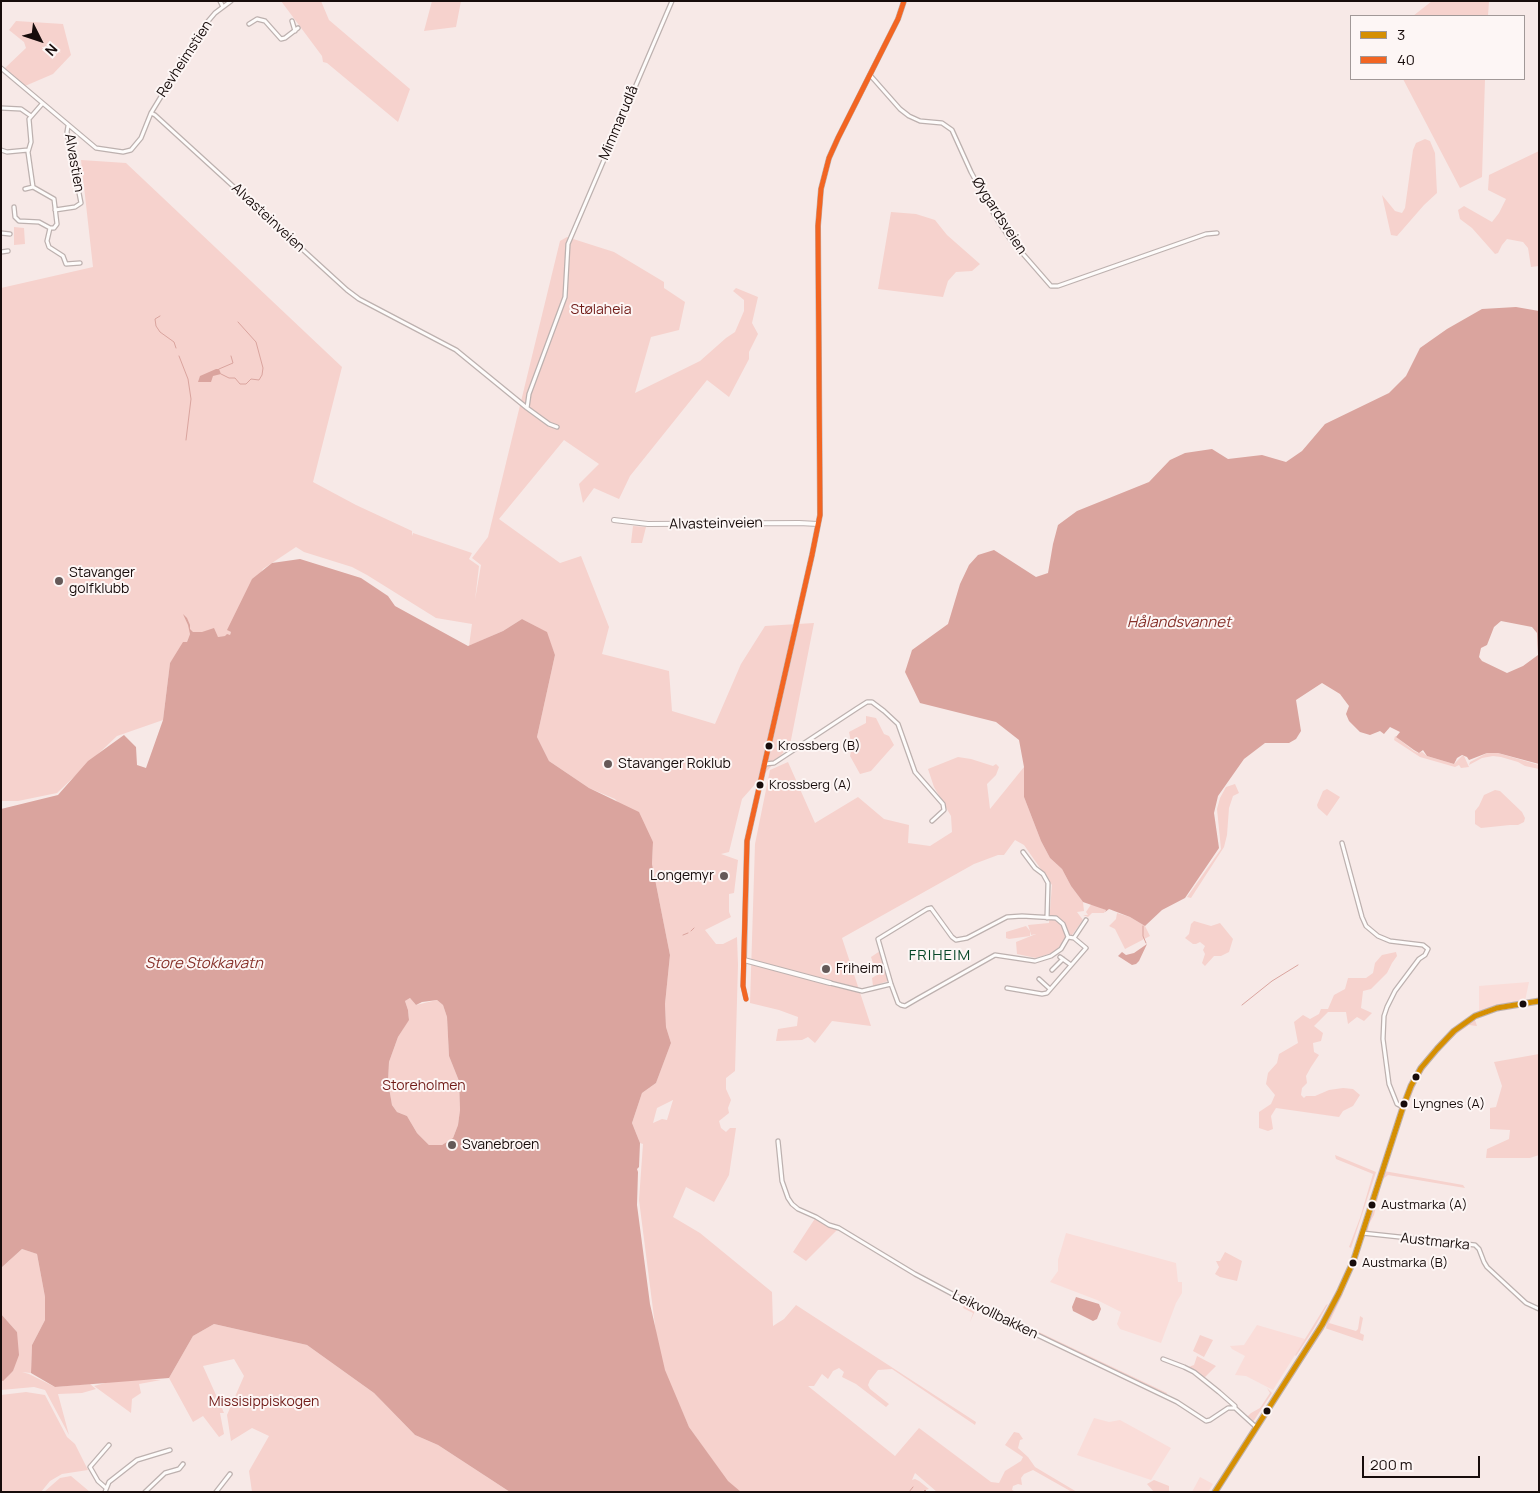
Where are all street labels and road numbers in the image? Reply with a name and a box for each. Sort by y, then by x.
street label: Revheimstien [154,18,216,100]
street label: Mimmarudlå [596,83,642,163]
street label: Alvastien [61,132,87,194]
street label: Øygardsveien [968,174,1030,258]
street label: Alvasteinveien [228,180,308,256]
street label: Alvasteinveien [669,515,763,533]
street label: Austmarka [1400,1230,1470,1254]
street label: Leikvollbakken [949,1287,1041,1343]

